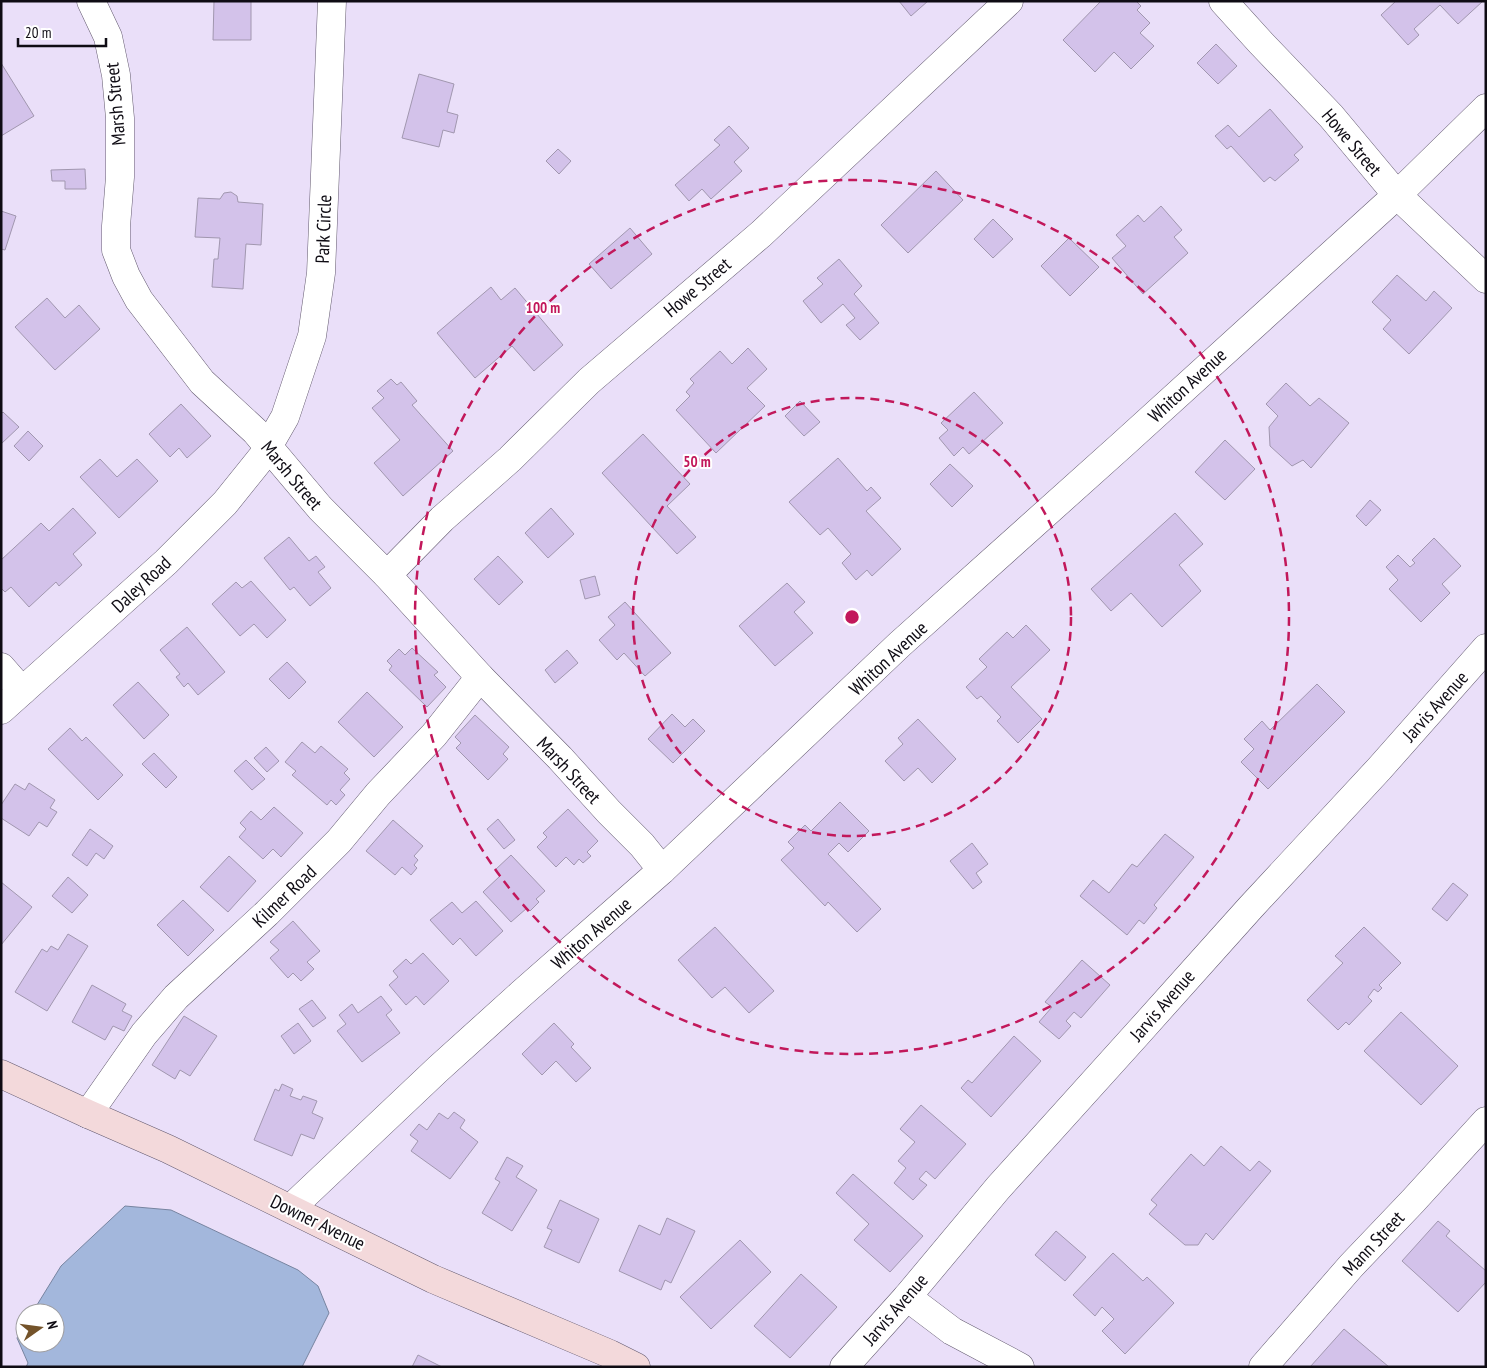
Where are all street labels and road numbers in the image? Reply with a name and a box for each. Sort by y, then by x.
street label: Marsh Street [99,61,131,146]
street label: Howe Street [1317,103,1388,181]
street label: Park Circle [310,194,336,264]
street label: Howe Street [658,251,736,322]
street label: Whiton Avenue [1143,343,1231,427]
street label: Marsh Street [256,435,328,515]
street label: Daley Road [106,550,176,618]
street label: Whiton Avenue [844,616,932,700]
street label: Jarvis Avenue [1396,666,1473,747]
street label: Marsh Street [532,731,607,809]
street label: Kilmer Road [247,860,321,932]
street label: Whiton Avenue [546,892,636,974]
street label: Jarvis Avenue [1124,964,1200,1046]
street label: Downer Avenue [267,1189,369,1255]
street label: Mann Street [1337,1205,1409,1280]
street label: Jarvis Avenue [857,1268,933,1350]

